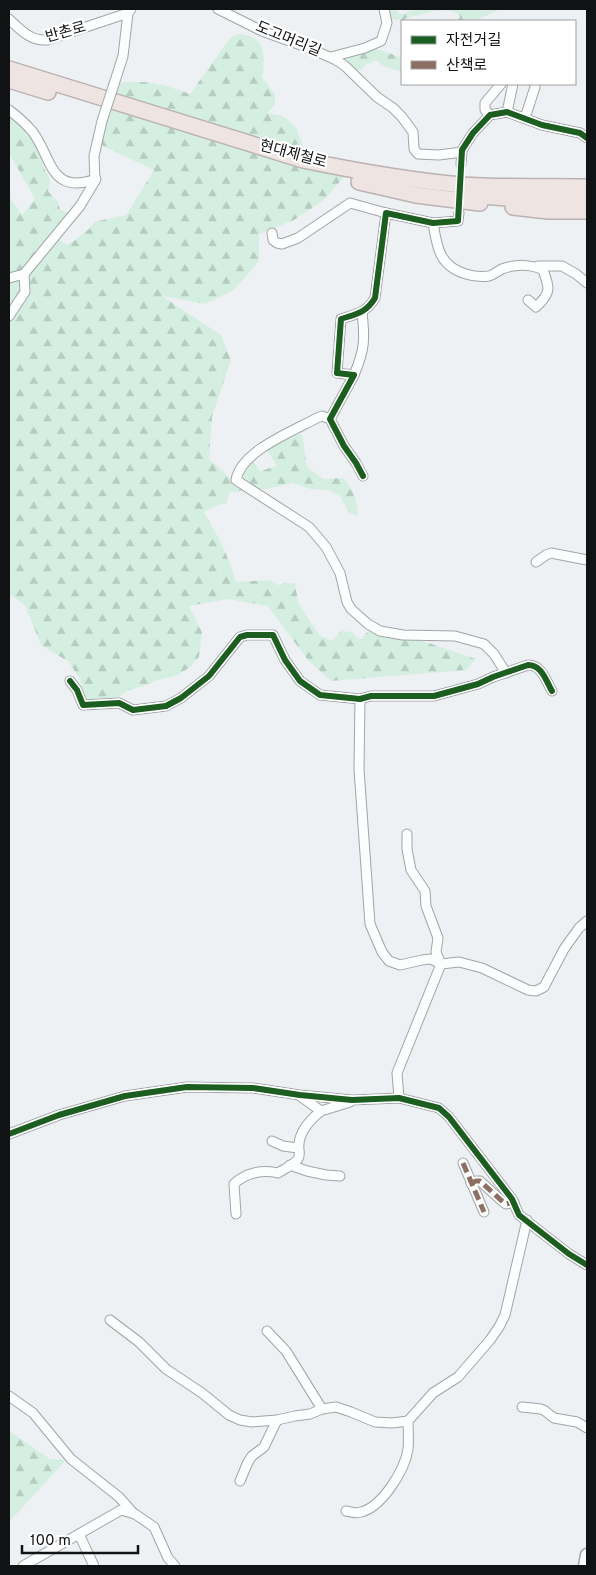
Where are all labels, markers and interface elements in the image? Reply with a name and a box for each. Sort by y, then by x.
street label: 반촌로 [43,18,89,48]
street label: 도고머리길 [252,18,324,62]
legend [401,20,576,85]
text: 자전거길 [446,32,501,51]
text: 산책로 [446,57,487,76]
street label: 현대제철로 [257,136,329,173]
scale bar [22,1522,139,1554]
text: 100 m [30,1532,71,1551]

